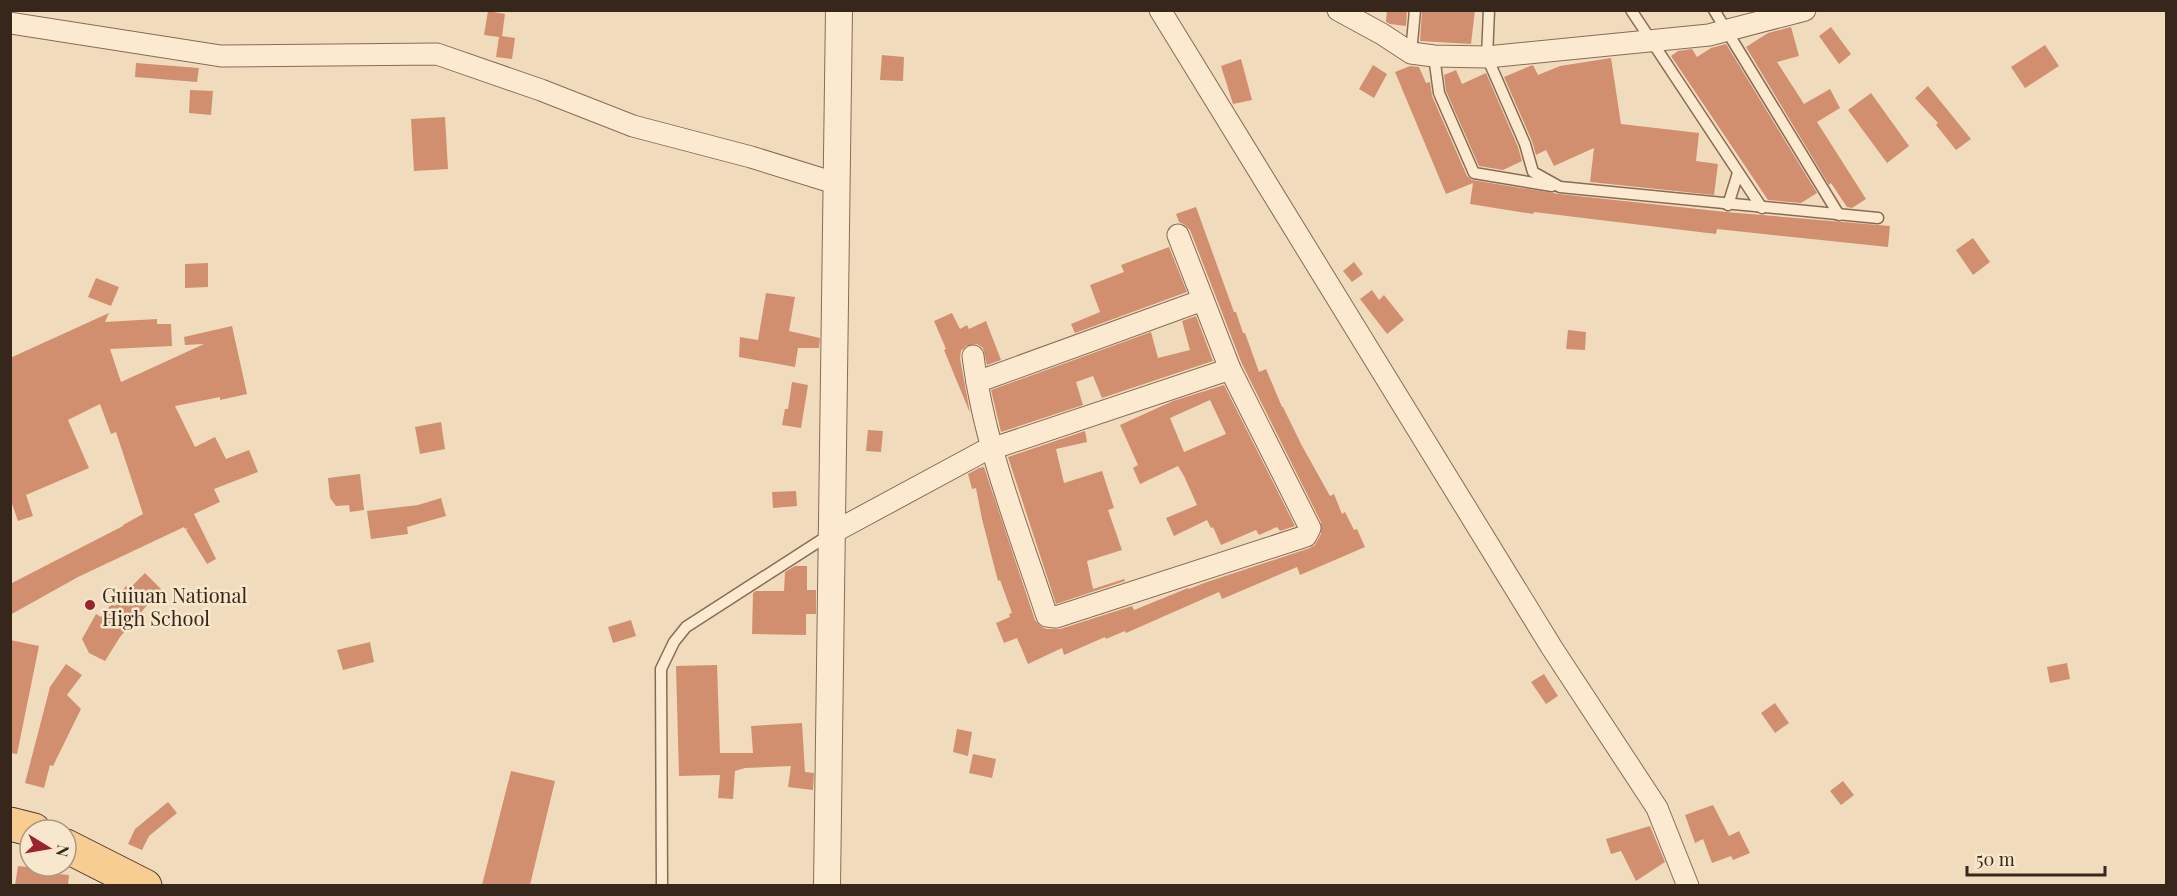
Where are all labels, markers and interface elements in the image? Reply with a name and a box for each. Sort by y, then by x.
place label: Guiuan National High School [102,581,247,631]
marker: Guiuan National High School [83,598,97,612]
north arrow [18,818,78,878]
scale bar [1967,839,2105,877]
text: N [52,843,75,859]
text: 50 m [1976,847,2015,871]

